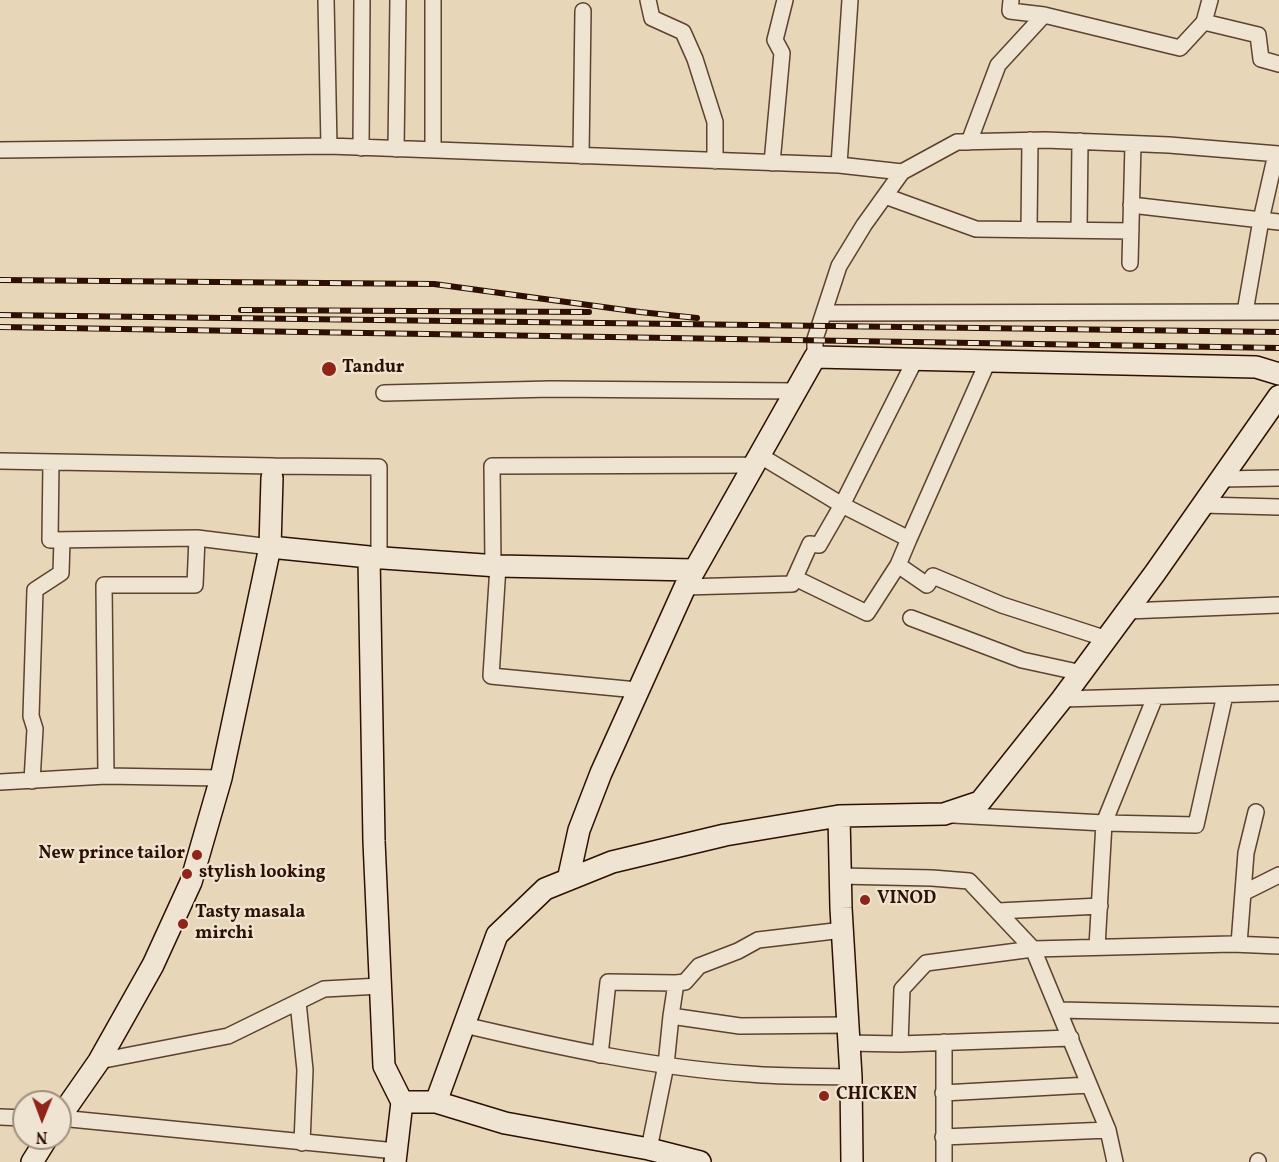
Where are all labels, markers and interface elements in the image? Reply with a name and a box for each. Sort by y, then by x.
place label: Tandur [342,358,404,380]
marker: Tandur [320,360,338,378]
place label: New prince tailor [38,844,185,866]
marker: New prince tailor [190,848,204,862]
place label: stylish looking [199,863,326,885]
marker: stylish looking [180,867,194,881]
place label: VINOD [877,889,936,911]
marker: VINOD [858,893,872,907]
place label: Tasty masala mirchi [195,903,305,946]
marker: Tasty masala mirchi [176,917,190,931]
place label: CHICKEN [836,1085,917,1107]
marker: CHICKEN [817,1089,831,1103]
north arrow [12,1090,72,1150]
text: N [36,1125,48,1147]

